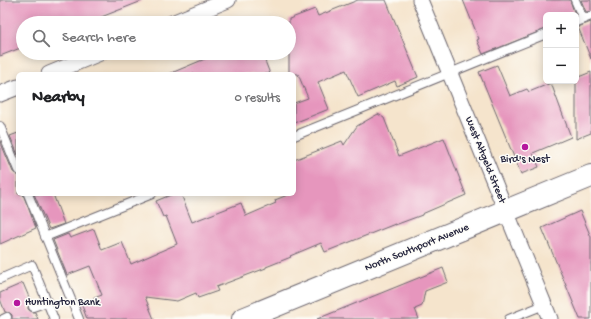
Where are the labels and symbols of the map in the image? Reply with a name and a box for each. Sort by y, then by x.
street label: West Altgeld Street [462,115,508,206]
marker: Bird's Nest [520,142,530,152]
place label: Bird's Nest [499,154,551,166]
street label: North Southport Avenue [363,221,471,274]
place label: Huntington Bank [25,297,101,309]
marker: Huntington Bank [12,298,22,308]

